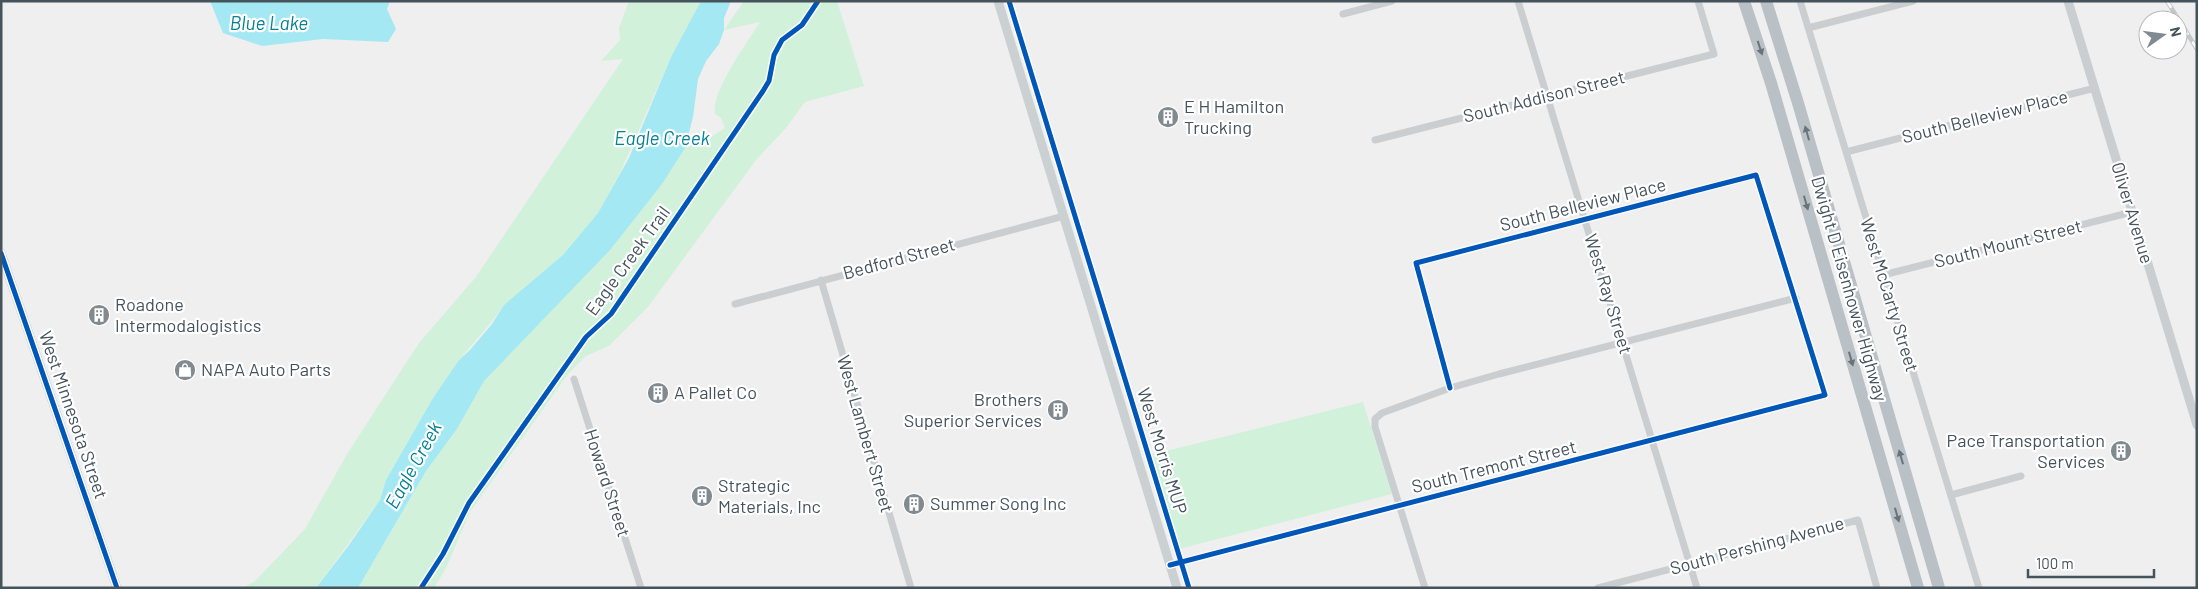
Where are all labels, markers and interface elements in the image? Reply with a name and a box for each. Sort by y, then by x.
north arrow [2138,10,2188,60]
water label: Blue Lake [230,11,308,34]
text: N [2167,25,2185,38]
one-way arrow [1756,40,1764,55]
street label: South Addison Street [1461,65,1627,127]
street label: South Belleview Place [1899,85,2070,147]
place label: E H Hamilton Trucking [1184,95,1284,138]
building icon: E H Hamilton Trucking [1156,105,1180,129]
one-way arrow [1802,125,1810,140]
water label: Eagle Creek [614,126,711,149]
street label: Oliver Avenue [2107,159,2159,266]
street label: South Belleview Place [1497,173,1668,235]
street label: Dwight D Eisenhower Highway [1807,174,1893,404]
one-way arrow [1803,196,1811,211]
street label: Eagle Creek Trail [580,201,674,319]
street label: South Mount Street [1932,214,2084,272]
street label: West McCarty Street [1856,215,1924,374]
street label: West Ray Street [1580,231,1638,356]
street label: Bedford Street [840,233,957,284]
place label: Roadone Intermodalogistics [115,293,261,336]
building icon: Roadone Intermodalogistics [87,303,111,327]
street label: West Minnesota Street [35,328,113,502]
street label: West Lambert Street [833,352,899,515]
one-way arrow [1848,352,1856,367]
shop icon: NAPA Auto Parts [173,358,197,382]
place label: NAPA Auto Parts [201,358,331,380]
building icon: A Pallet Co [646,381,670,405]
place label: A Pallet Co [674,381,757,403]
street label: West Morris MUP [1133,385,1193,517]
place label: Brothers Superior Services [904,388,1042,431]
building icon: Brothers Superior Services [1046,398,1070,422]
water label: Eagle Creek [379,417,446,512]
street label: Howard Street [580,426,636,539]
place label: Pace Transportation Services [1947,429,2105,472]
street label: South Tremont Street [1409,435,1578,497]
building icon: Pace Transportation Services [2109,439,2133,463]
one-way arrow [1896,449,1904,464]
place label: Strategic Materials, Inc [718,474,821,517]
building icon: Strategic Materials, Inc [690,484,714,508]
building icon: Summer Song Inc [902,492,926,516]
place label: Summer Song Inc [930,492,1066,514]
one-way arrow [1893,508,1901,523]
street label: South Pershing Avenue [1667,511,1846,579]
scale bar [2028,546,2154,578]
text: 100 m [2036,554,2074,572]

